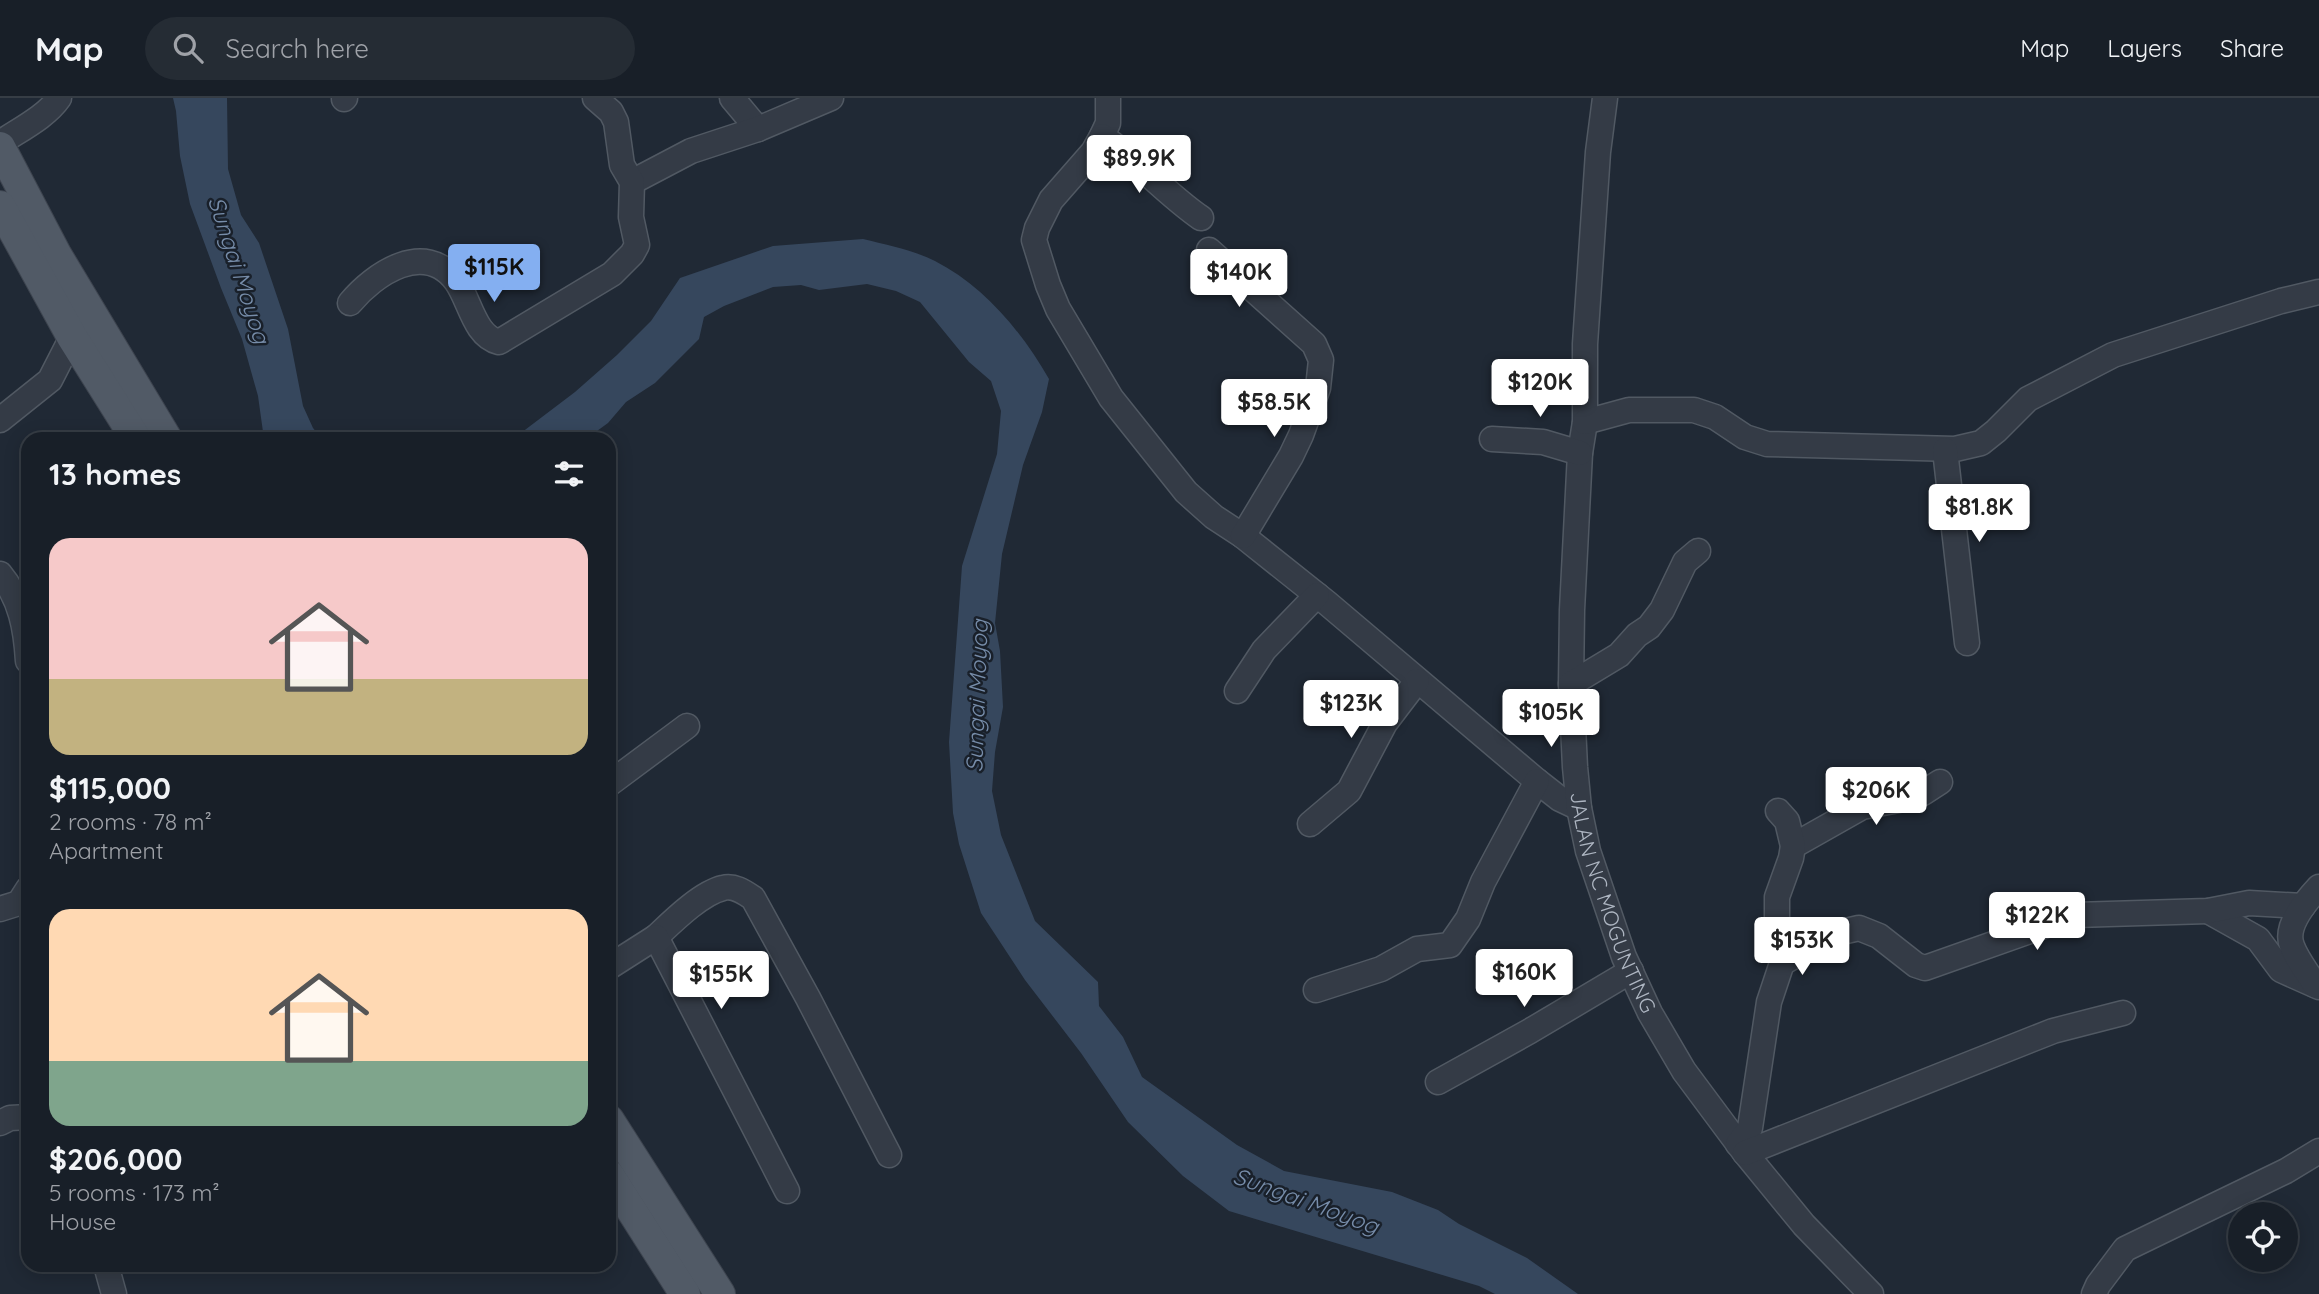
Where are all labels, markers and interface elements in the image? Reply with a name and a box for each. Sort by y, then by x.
search box [145,17,635,80]
text: Map [35,28,103,69]
icon: search [169,29,207,67]
text: Search here [225,32,369,65]
text: Map [2020,33,2069,63]
text: Layers [2107,33,2182,63]
text: Share [2220,33,2284,63]
pin: $89.9K [1082,136,1196,195]
text: $89.9K [1103,143,1175,172]
water label: Sungai Moyog [202,193,277,349]
pin: $115K [445,244,543,304]
pin: $140K [1190,250,1288,309]
text: $115K [464,252,524,281]
text: $140K [1206,257,1272,286]
pin: $120K [1491,360,1589,419]
text: $120K [1508,367,1572,396]
pin: $58.5K [1217,380,1331,439]
text: $58.5K [1237,387,1311,416]
text: 13 homes [49,455,181,493]
icon: filters [550,455,588,493]
pin: $81.8K [1922,484,2036,544]
text: $81.8K [1945,492,2013,521]
icon: home [256,584,382,710]
water label: Sungai Moyog [959,617,994,773]
pin: $123K [1302,680,1400,740]
text: $123K [1319,688,1383,717]
pin: $105K [1502,690,1600,749]
text: $105K [1518,697,1584,726]
pin: $206K [1827,768,1925,827]
text: $115,000 [49,769,171,807]
text: $206K [1842,775,1910,804]
street label: JALAN NC MOGUNTING [1566,791,1662,1017]
text: 2 rooms · 78 m² [49,807,212,836]
text: Apartment [49,836,163,865]
pin: $122K [1988,892,2086,952]
text: $122K [2005,900,2069,929]
pin: $153K [1753,918,1851,977]
text: $153K [1770,925,1834,954]
pin: $160K [1475,950,1573,1009]
pin: $155K [672,951,770,1011]
icon: home [256,955,382,1081]
text: $160K [1492,957,1556,986]
text: $155K [689,959,753,988]
text: $206,000 [49,1140,183,1178]
water label: Sungai Moyog [1229,1161,1384,1241]
text: 5 rooms · 173 m² [49,1178,220,1207]
map controls [2228,1202,2298,1272]
button: locate [2228,1202,2298,1272]
text: House [49,1207,116,1236]

